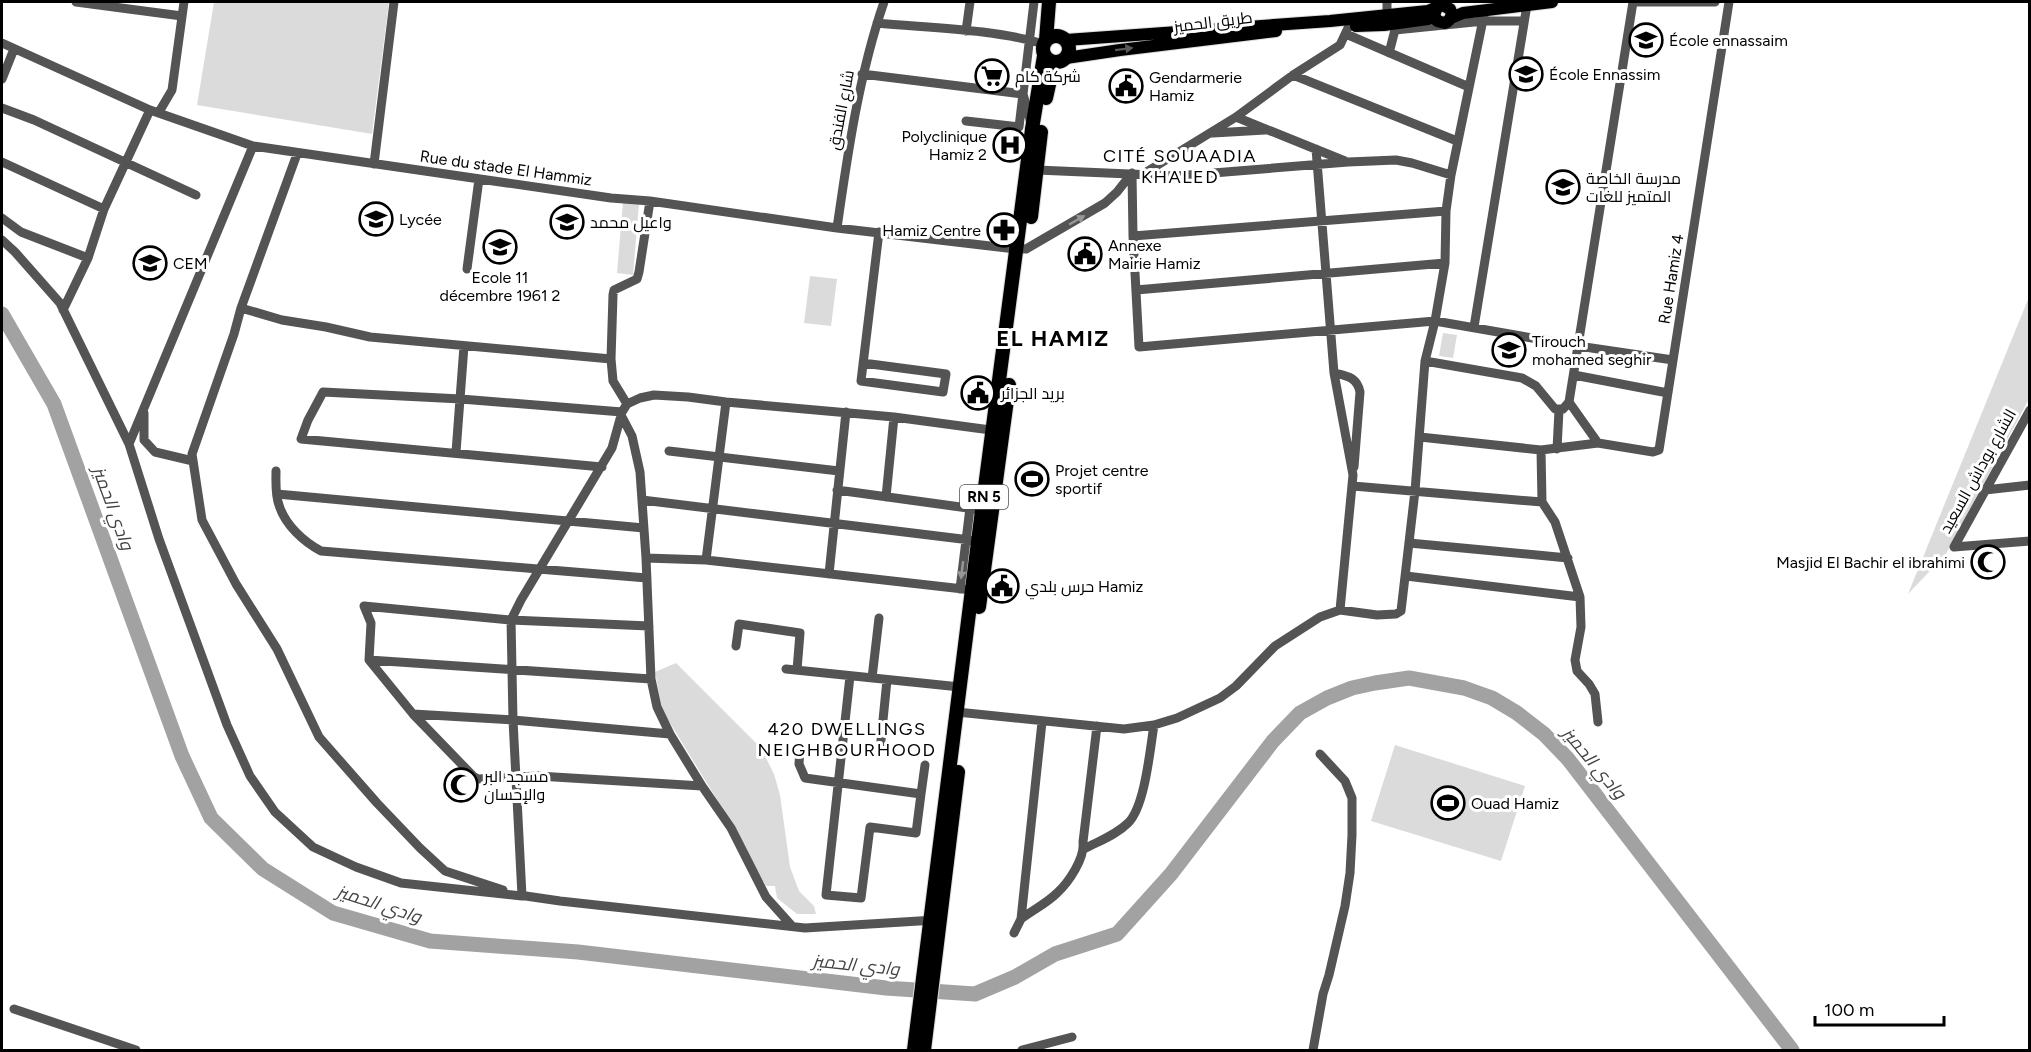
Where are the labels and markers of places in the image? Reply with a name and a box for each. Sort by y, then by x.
school or university icon: École ennassaim [1628,22,1664,58]
place label: École ennassaim [1669,31,1788,50]
school or university icon: École Ennassim [1508,56,1544,92]
supermarket icon: شركة كام [974,58,1010,94]
place label: École Ennassim [1549,65,1660,84]
place label: شركة كام [1015,67,1081,88]
public building icon: Gendarmerie Hamiz [1108,68,1144,104]
place label: Gendarmerie Hamiz [1149,68,1242,105]
place label: Polyclinique Hamiz 2 [901,127,987,164]
hospital icon: Polyclinique Hamiz 2 [992,127,1028,163]
school or university icon: مدرسة الخاصة المتميز للغات [1545,169,1581,205]
place label: مدرسة الخاصة المتميز للغات [1586,169,1681,206]
school or university icon: Lycée [358,201,394,237]
school or university icon: واعيل محمد [549,204,585,240]
place label: Lycée [399,210,442,229]
pharmacy icon: Hamiz Centre [986,212,1022,248]
place label: واعيل محمد [590,213,672,233]
place label: Hamiz Centre [882,221,981,240]
school or university icon: Ecole 11 décembre 1961 2 [482,229,518,265]
public building icon: Annexe Mairie Hamiz [1067,236,1103,272]
place label: Annexe Mairie Hamiz [1108,236,1201,273]
school or university icon: CEM [132,245,168,281]
place label: CEM [173,254,208,273]
place label: Ecole 11 décembre 1961 2 [440,268,560,305]
school or university icon: Tirouch mohamed seghir [1491,332,1527,368]
place label: Tirouch mohamed seghir [1532,332,1652,369]
public building icon: بريد الجزائر [960,375,996,411]
place label: بريد الجزائر [1000,384,1065,403]
sports icon: Projet centre sportif [1014,461,1050,497]
place label: Projet centre sportif [1055,461,1149,498]
mosque icon: Masjid El Bachir el ibrahimi [1970,544,2006,580]
place label: Masjid El Bachir el ibrahimi [1776,553,1965,572]
public building icon: حرس بلدي Hamiz [984,568,1020,604]
place label: حرس بلدي Hamiz [1025,577,1144,600]
mosque icon: مسجد البر والإحسان [443,767,479,803]
place label: مسجد البر والإحسان [483,767,548,805]
sports icon: Ouad Hamiz [1430,785,1466,821]
place label: Ouad Hamiz [1471,794,1559,813]

